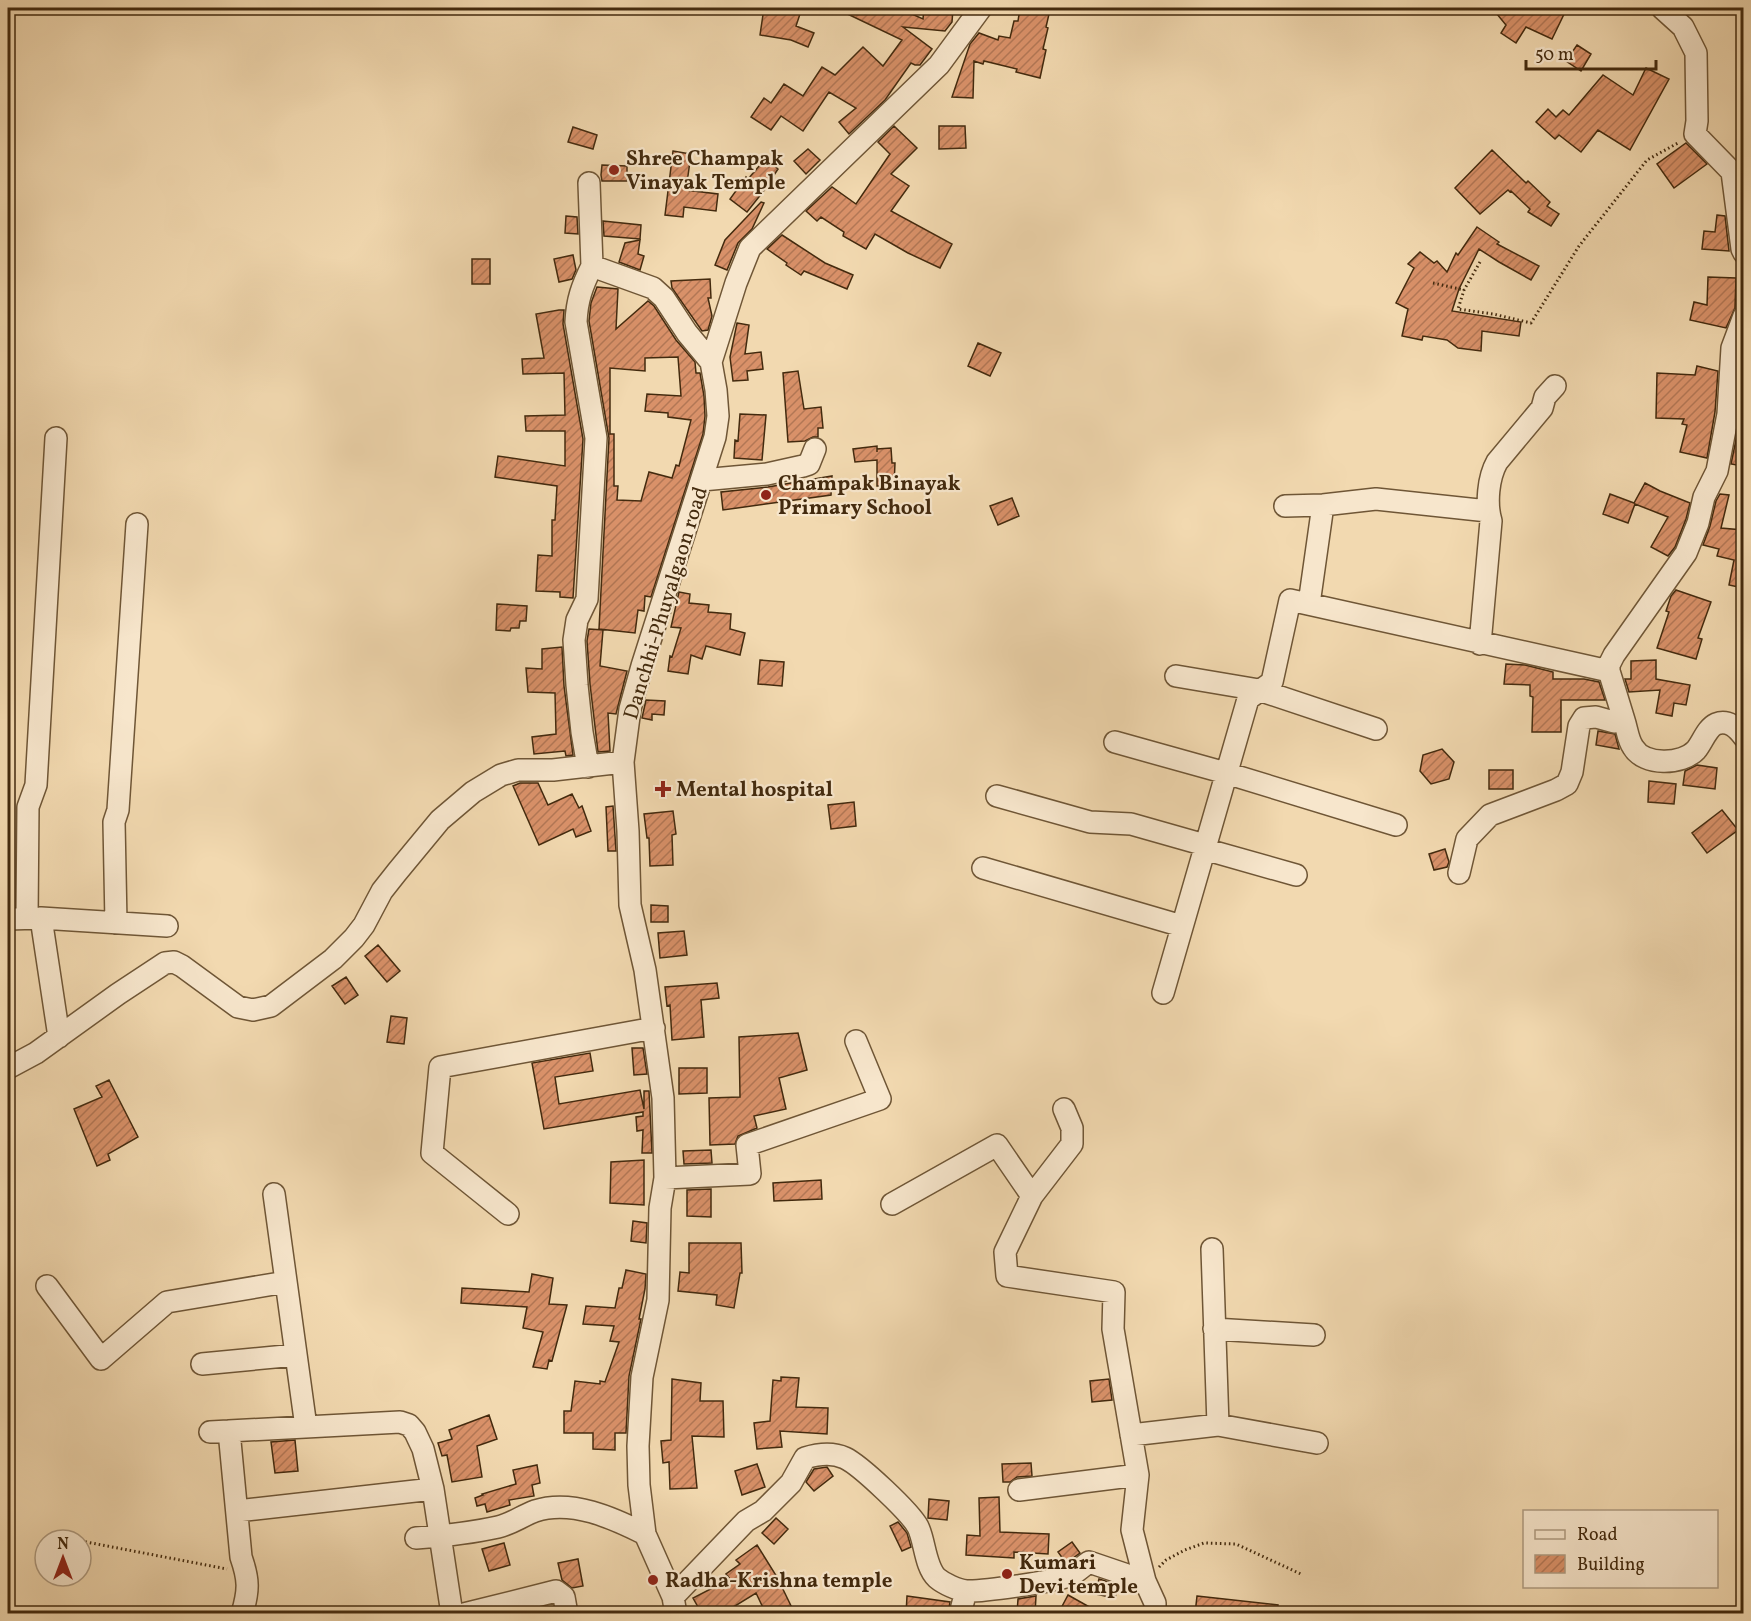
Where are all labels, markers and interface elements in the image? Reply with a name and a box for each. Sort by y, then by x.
scale bar [1526,33,1656,71]
text: 50 m [1535,43,1574,68]
place label: Shree Champak Vinayak Temple [626,145,785,198]
marker: Shree Champak Vinayak Temple [607,163,621,177]
place label: Champak Binayak Primary School [778,470,961,523]
street label: Danchhi-Phuyalgaon road [617,483,716,723]
marker: Champak Binayak Primary School [759,488,773,502]
place label: Mental hospital [676,776,833,805]
marker: Mental hospital [654,780,672,798]
legend [1523,1510,1718,1588]
text: Road [1577,1523,1618,1548]
north arrow [33,1528,93,1588]
text: N [57,1534,69,1556]
place label: Kumari Devi temple [1019,1549,1138,1602]
text: Building [1577,1553,1645,1578]
place label: Radha-Krishna temple [665,1567,892,1596]
marker: Kumari Devi temple [1000,1567,1014,1581]
marker: Radha-Krishna temple [646,1573,660,1587]

